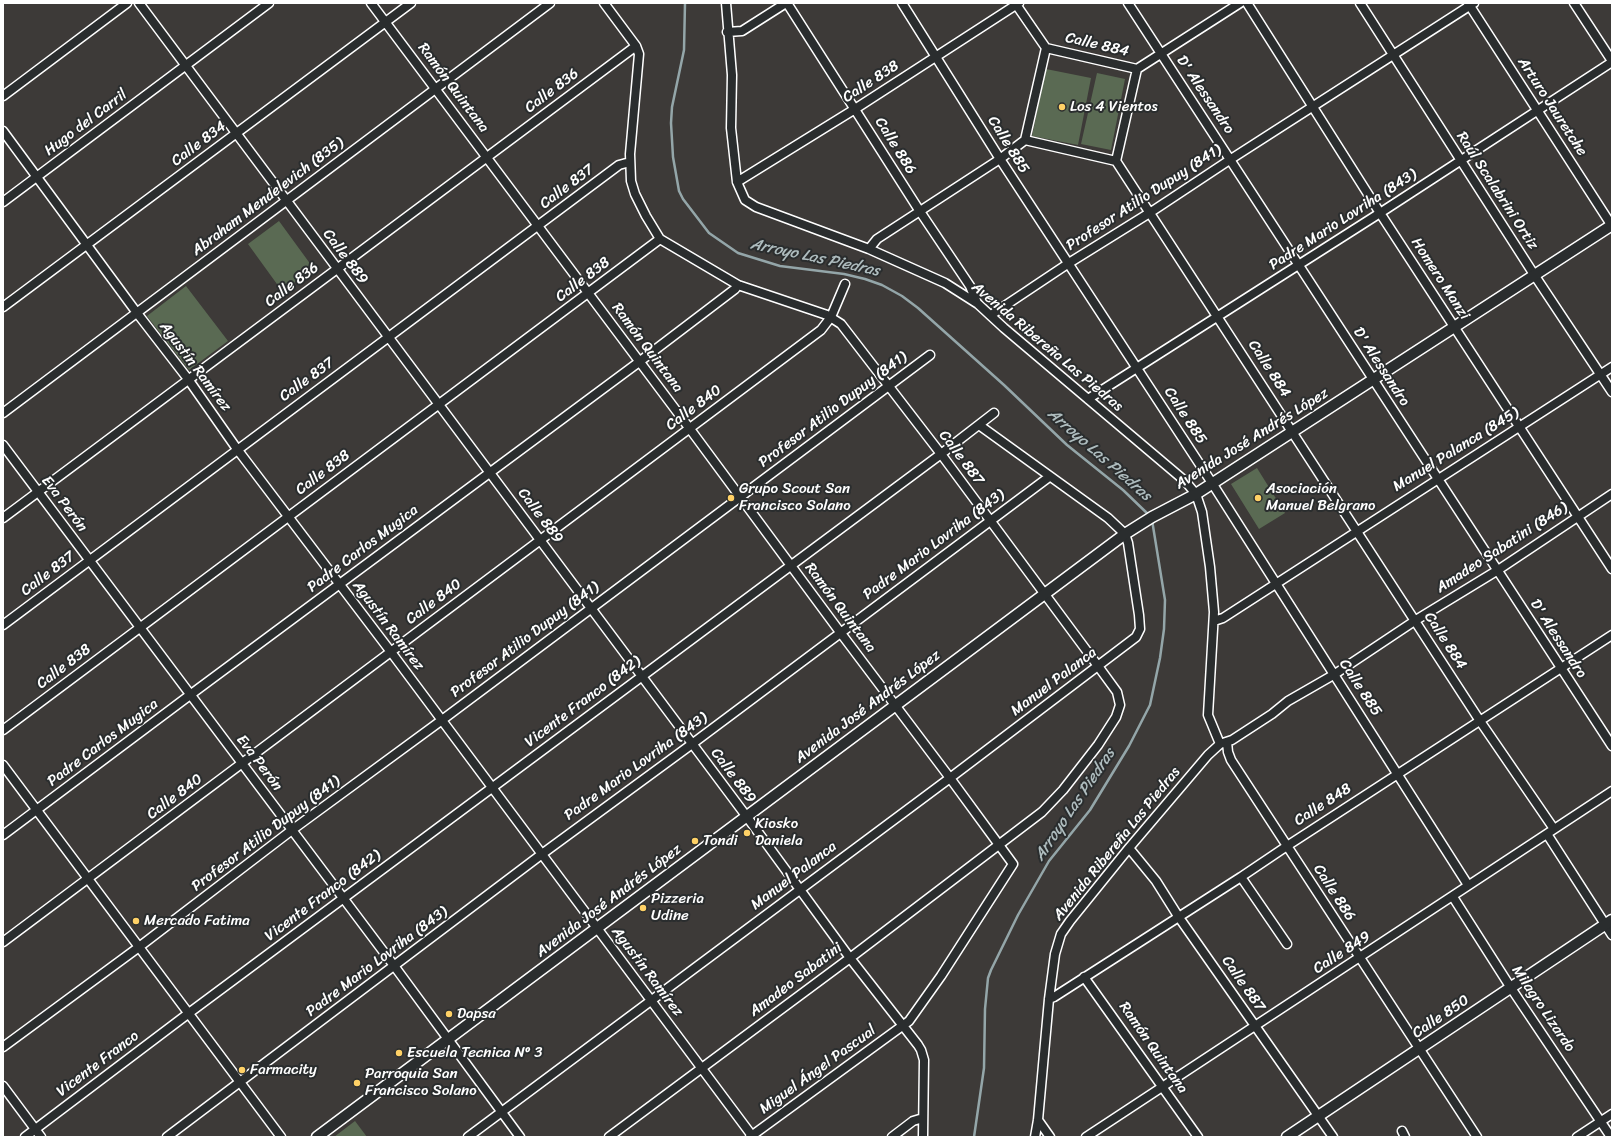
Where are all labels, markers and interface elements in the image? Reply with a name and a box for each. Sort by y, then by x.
street label: Calle 884 [1064,29,1130,61]
street label: Ramón Quintana [413,40,493,136]
street label: D' Alessandro [1172,52,1238,138]
street label: Arturo Jauretche [1513,54,1591,160]
street label: Calle 838 [840,57,902,107]
street label: Calle 836 [521,65,583,117]
street label: Hugo del Carril [41,86,131,160]
place label: Los 4 Vientos [1070,98,1158,116]
marker: Los 4 Vientos [1057,102,1067,112]
street label: Calle 885 [983,113,1033,177]
street label: Calle 886 [871,114,919,178]
street label: Calle 834 [168,118,230,170]
street label: Raúl Scalabrini Ortiz [1452,129,1542,253]
street label: Abraham Mendelevich (835) [189,134,347,260]
street label: Profesor Atilio Dupuy (841) [1063,141,1225,255]
street label: Calle 837 [536,161,598,213]
street label: Padre Mario Lovriha (843) [1266,166,1420,274]
street label: Calle 889 [318,226,372,288]
water label: Arroyo Las Piedras [749,235,881,281]
street label: Homero Manzi [1407,235,1473,323]
street label: Calle 838 [552,254,614,306]
street label: Calle 836 [261,259,323,311]
street label: Avenida Ribereña Las Piedras [968,278,1126,416]
street label: Ramón Quintana [607,300,687,396]
street label: Agustín Ramírez [155,319,235,415]
street label: D' Alessandro [1349,324,1413,410]
street label: Calle 884 [1244,337,1294,401]
street label: Profesor Atilio Dupuy (841) [755,348,911,472]
street label: Calle 837 [276,354,338,406]
street label: Calle 840 [663,381,725,435]
street label: Calle 885 [1160,384,1210,448]
street label: Avenida José Andrés López [1172,384,1332,494]
street label: Manuel Palanca (845) [1390,404,1522,496]
water label: Arroyo Las Piedras [1043,405,1155,505]
street label: Calle 887 [935,427,987,489]
street label: Calle 838 [292,447,354,499]
street label: Eva Perón [37,472,91,536]
place label: Grupo Scout San Francisco Solano [739,480,851,515]
place label: Asociación Manuel Belgrano [1266,480,1376,515]
street label: Calle 889 [513,485,567,547]
street label: Padre Mario Lovriha (843) [860,486,1008,604]
marker: Grupo Scout San Francisco Solano [726,493,736,503]
marker: Asociación Manuel Belgrano [1253,493,1263,503]
street label: Amadeo Sabatini (846) [1433,499,1571,597]
street label: Padre Carlos Mugica [304,501,422,597]
street label: Calle 837 [17,548,79,600]
street label: Ramón Quintana [800,560,880,656]
street label: Calle 840 [403,575,465,629]
street label: Agustín Ramírez [348,578,428,674]
street label: Profesor Atilio Dupuy (841) [447,578,603,702]
street label: D' Alessandro [1526,596,1590,682]
street label: Calle 884 [1420,609,1470,673]
street label: Calle 838 [33,641,95,693]
street label: Manuel Palanca [1008,644,1100,720]
street label: Avenida José Andrés López [792,647,944,767]
street label: Vicente Franco (842) [522,653,644,751]
street label: Calle 885 [1335,656,1385,720]
street label: Padre Carlos Mugica [44,695,162,791]
street label: Padre Mario Lovriha (843) [561,709,711,825]
street label: Eva Perón [232,731,286,795]
street label: Calle 889 [706,745,760,807]
water label: Arroyo Las Piedras [1030,745,1120,865]
street label: Avenida Ribereña Las Piedras [1050,764,1184,924]
street label: Calle 840 [144,770,206,824]
street label: Profesor Atilio Dupuy (841) [188,772,344,896]
street label: Calle 848 [1291,780,1355,830]
place label: Kiosko Daniela [755,815,803,850]
marker: Kiosko Daniela [742,828,752,838]
place label: Tondi [703,832,738,850]
marker: Tondi [690,836,700,846]
street label: Manuel Palanca [748,838,840,914]
street label: Avenida José Andrés López [533,841,685,961]
street label: Vicente Franco (842) [262,847,384,945]
street label: Calle 886 [1309,861,1359,925]
place label: Pizzeria Udine [651,890,704,925]
street label: Padre Mario Lovriha (843) [303,903,451,1021]
marker: Pizzeria Udine [638,903,648,913]
place label: Mercado Fatima [144,912,250,930]
marker: Mercado Fatima [131,916,141,926]
street label: Agustín Ramírez [607,924,687,1020]
street label: Calle 849 [1310,928,1374,978]
street label: Amadeo Sabatini [746,939,846,1021]
street label: Calle 887 [1217,953,1269,1015]
street label: Milagro Lizardo [1507,962,1579,1056]
street label: Calle 850 [1409,991,1473,1043]
street label: Ramón Quintana [1115,999,1191,1097]
place label: Dapsa [457,1005,496,1023]
marker: Dapsa [444,1009,454,1019]
street label: Miguel Ángel Pascual [756,1022,880,1118]
street label: Vicente Franco [53,1027,143,1101]
place label: Escuela Tecnica Nº 3 [407,1044,543,1062]
marker: Escuela Tecnica Nº 3 [394,1048,404,1058]
place label: Farmacity [250,1061,317,1079]
marker: Farmacity [237,1065,247,1075]
place label: Parroquia San Francisco Solano [365,1065,477,1100]
marker: Parroquia San Francisco Solano [352,1078,362,1088]

